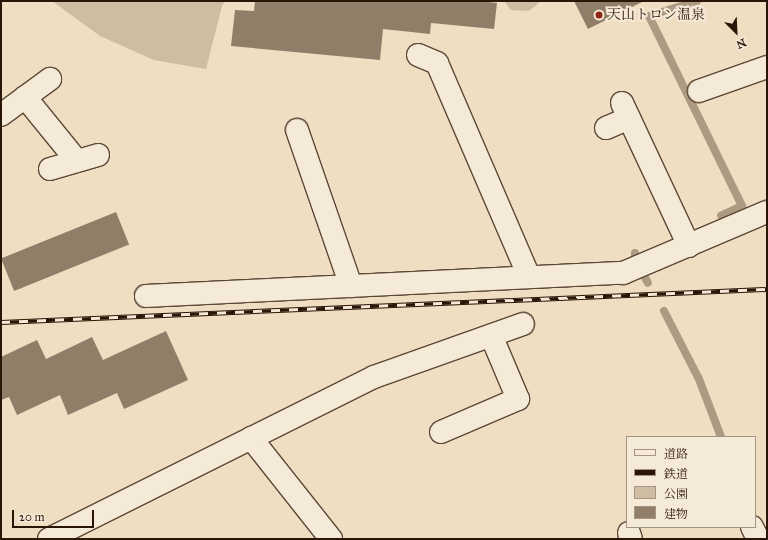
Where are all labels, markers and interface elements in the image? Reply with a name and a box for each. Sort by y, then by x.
place label: 天山トロン温泉 [607,7,705,23]
marker: 天山トロン温泉 [594,10,604,20]
north arrow [716,12,756,52]
text: N [734,36,748,51]
legend [626,436,756,528]
text: 道路 [664,447,688,461]
text: 鉄道 [664,467,688,481]
text: 公園 [664,487,688,501]
scale bar [14,502,96,528]
text: 建物 [664,507,688,521]
text: 20 m [19,510,45,524]

